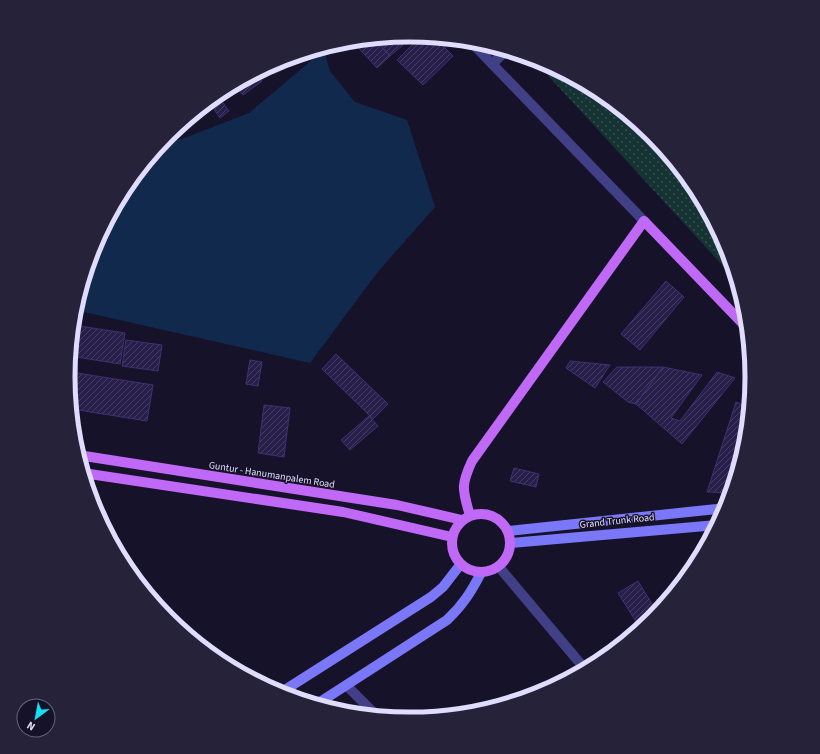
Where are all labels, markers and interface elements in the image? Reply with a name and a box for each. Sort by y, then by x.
street label: Guntur - Hanumanpalem Road [208,458,336,492]
street label: Grand Trunk Road [579,510,655,532]
north arrow [16,698,56,738]
text: N [24,718,38,734]

